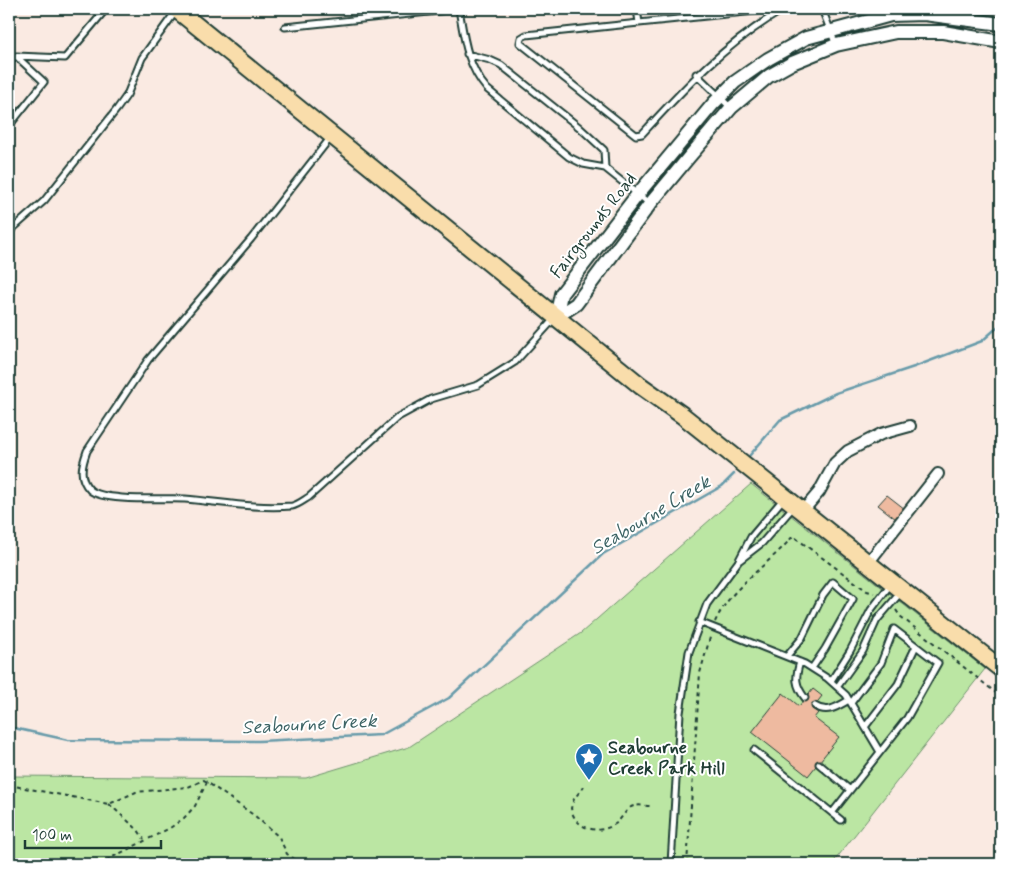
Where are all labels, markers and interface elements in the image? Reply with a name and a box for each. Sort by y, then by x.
street label: Fairgrounds Road [545,168,643,284]
water label: Seabourne Creek [587,469,716,561]
water label: Seabourne Creek [241,708,379,741]
place label: Seabourne Creek Park Hill [608,736,725,781]
place icon: Seabourne Creek Park Hill [574,742,604,781]
scale bar [25,818,161,850]
text: 100 m [32,826,72,846]

